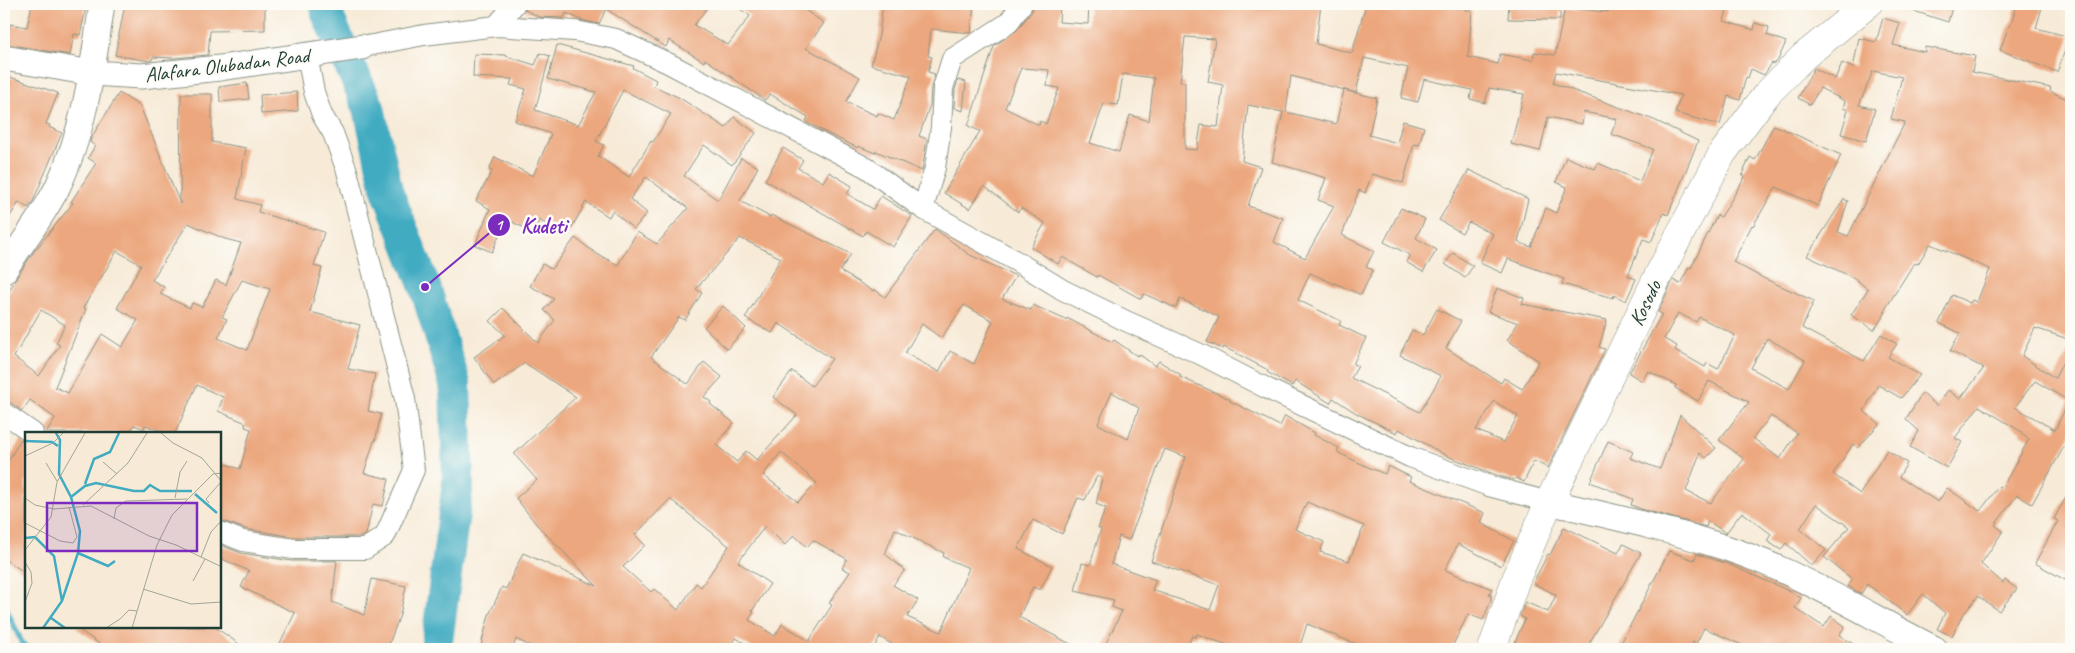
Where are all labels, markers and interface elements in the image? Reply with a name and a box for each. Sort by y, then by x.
street label: Alafara Olubadan Road [143,42,314,88]
callout: Kudeti [486,207,577,244]
text: Kudeti [521,212,570,240]
text: 1 [496,216,505,235]
street label: Kosodo [1623,275,1668,330]
inset map [25,432,221,628]

